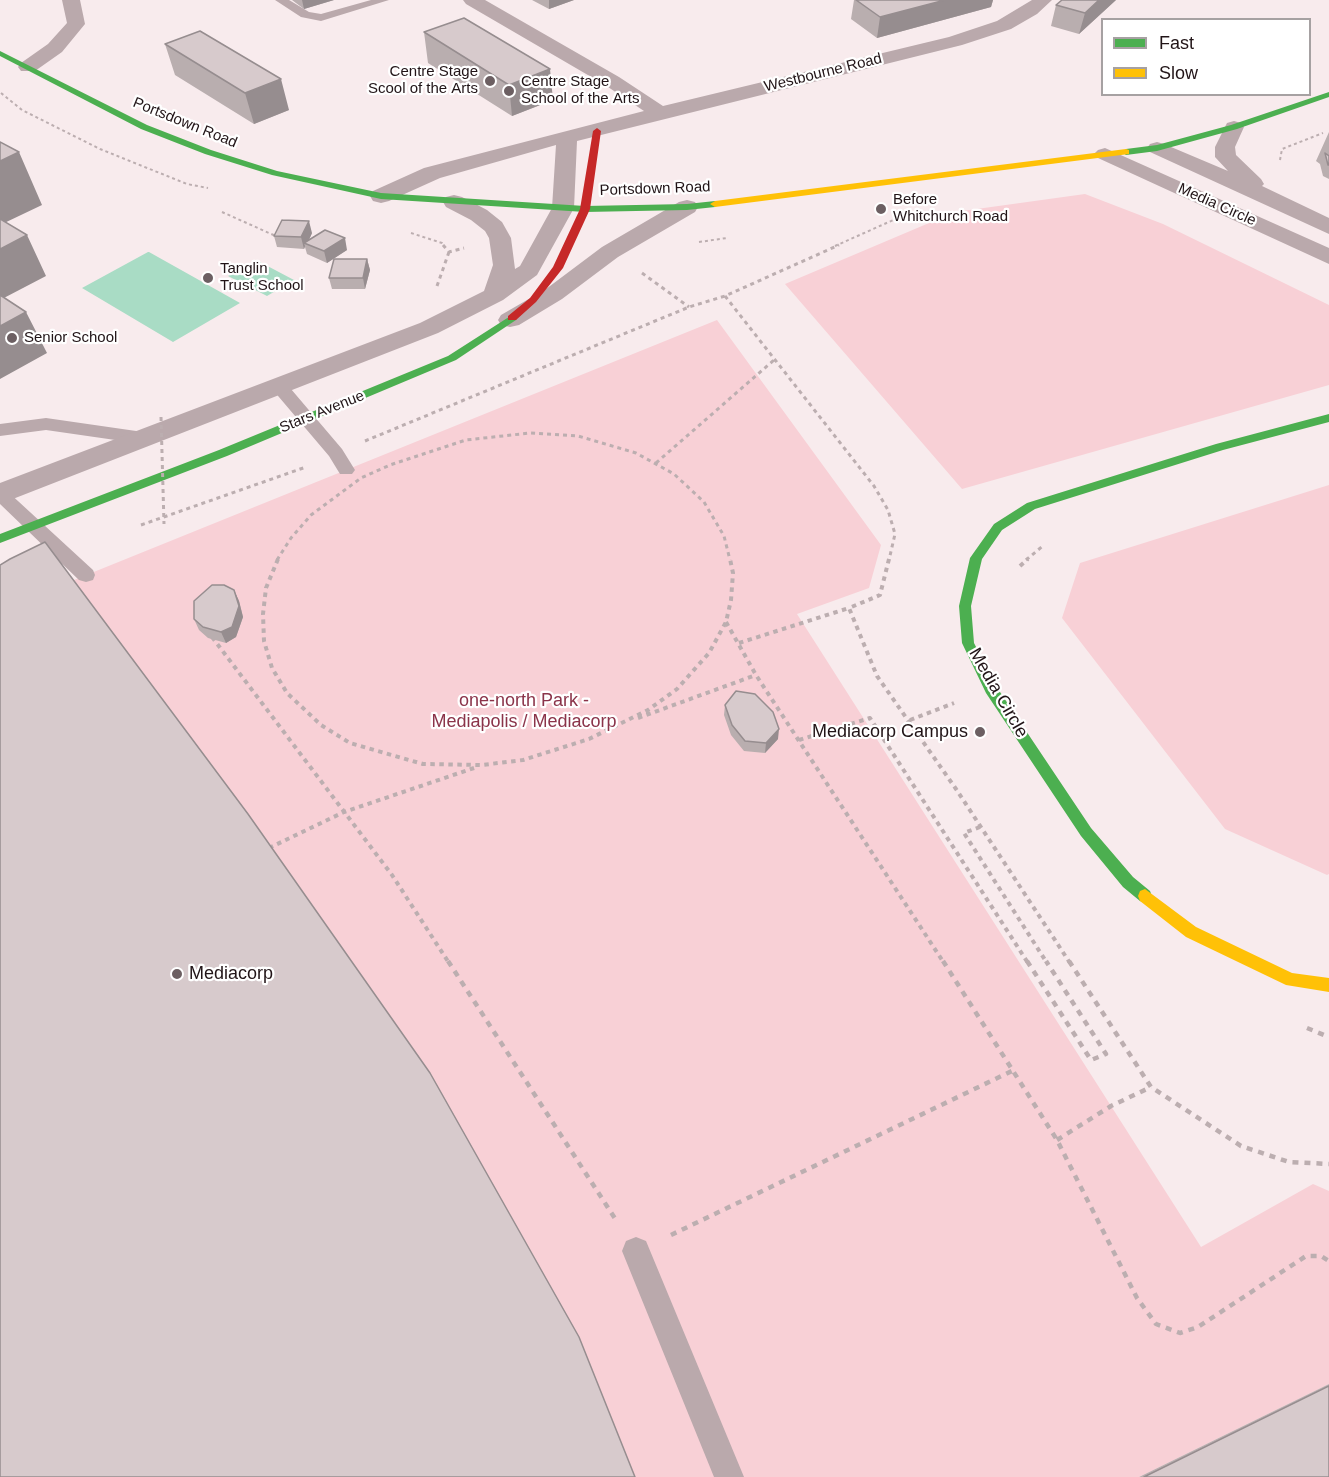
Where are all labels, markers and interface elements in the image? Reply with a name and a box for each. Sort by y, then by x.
legend [1101,18,1311,96]
text: Fast [1159,33,1194,53]
street label: Westbourne Road [762,50,884,96]
place label: Centre Stage Scool of the Arts [368,63,478,98]
text: Slow [1159,63,1198,83]
place label: Centre Stage School of the Arts [521,73,639,108]
marker: Centre Stage Scool of the Arts [483,74,497,88]
marker: Centre Stage School of the Arts [502,84,516,98]
street label: Portsdown Road [130,94,240,152]
street label: Portsdown Road [599,178,711,200]
street label: Media Circle [1175,180,1259,230]
place label: Before Whitchurch Road [893,191,1008,226]
marker: Before Whitchurch Road [874,202,888,216]
place label: Tanglin Trust School [220,260,304,295]
marker: Tanglin Trust School [201,271,215,285]
place label: Senior School [24,329,117,347]
marker: Senior School [5,331,19,345]
street label: Stars Avenue [277,387,367,437]
street label: Media Circle [964,644,1032,742]
park label: one-north Park - Mediapolis / Mediacorp [431,690,617,732]
place label: Mediacorp Campus [812,721,968,743]
marker: Mediacorp Campus [973,725,987,739]
place label: Mediacorp [189,963,273,985]
marker: Mediacorp [170,967,184,981]

